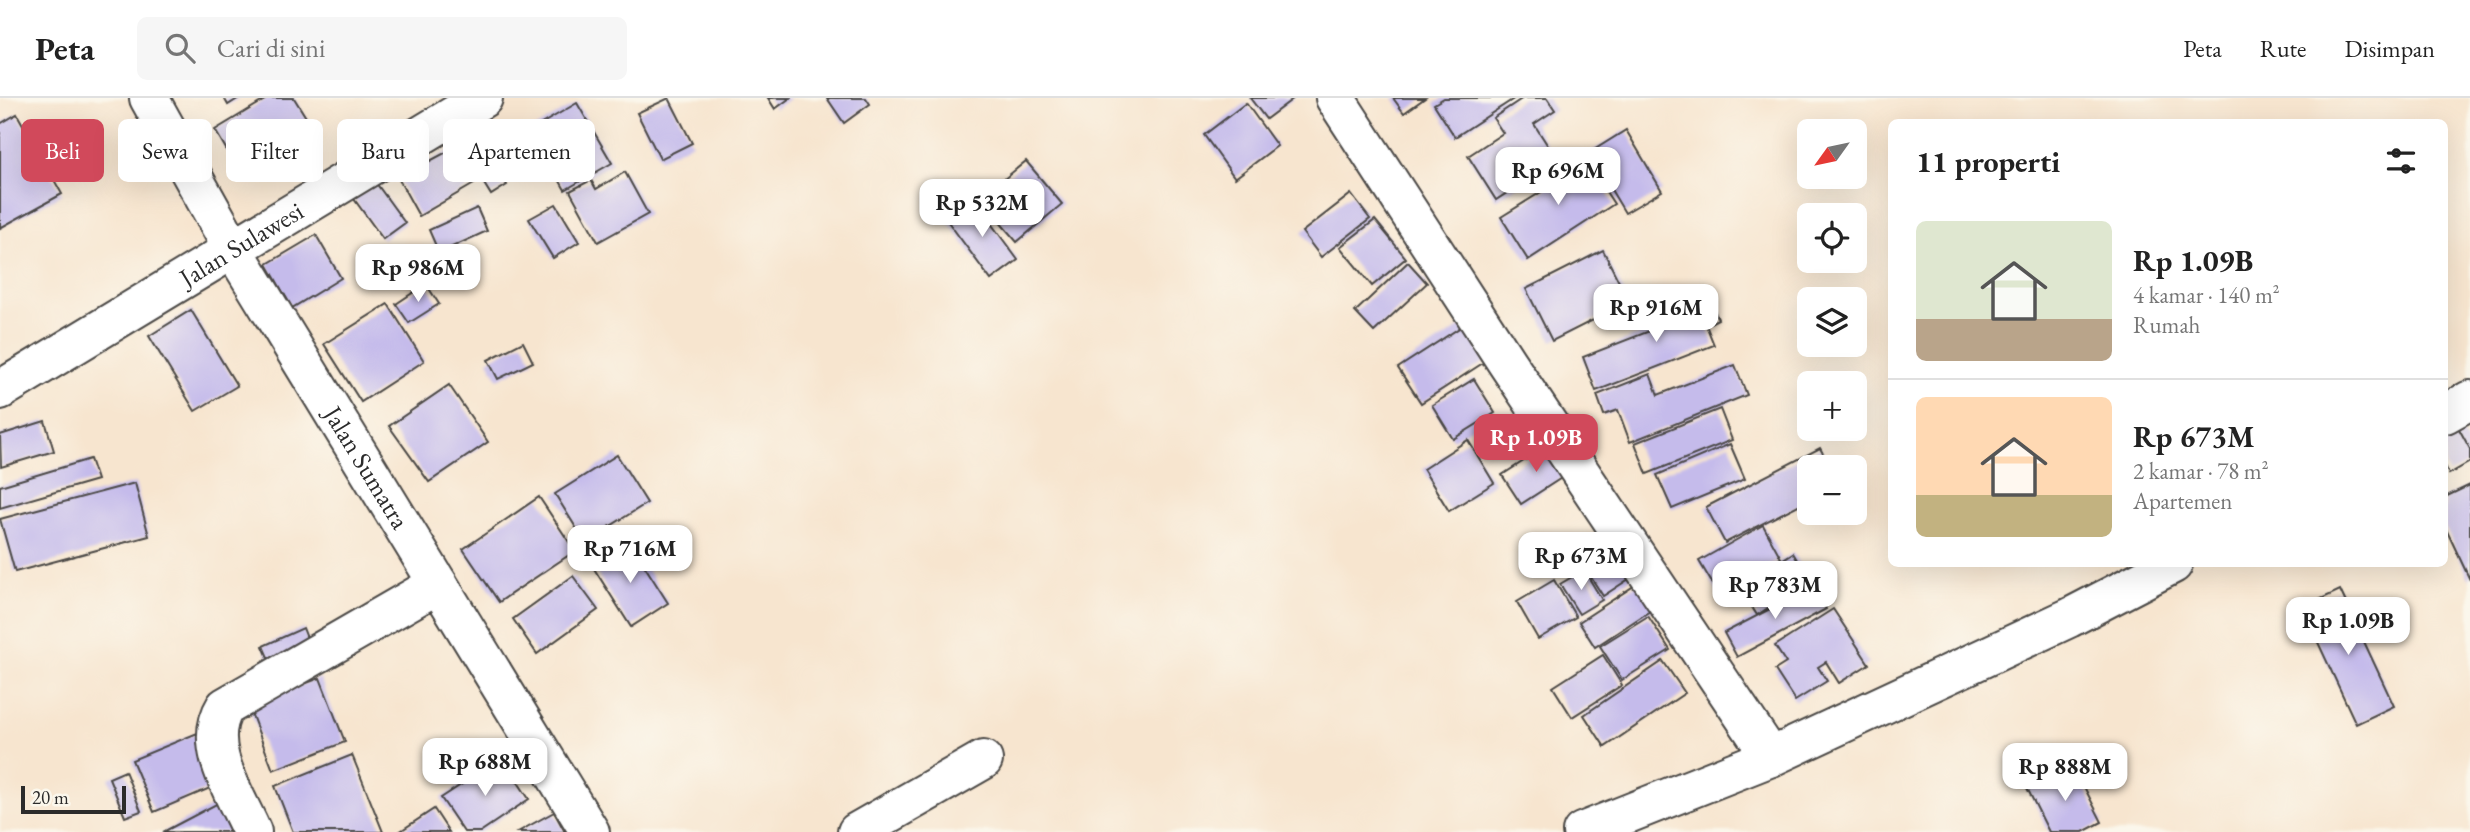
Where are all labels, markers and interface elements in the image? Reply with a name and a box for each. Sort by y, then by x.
search box [137,17,627,80]
text: Peta [35,27,95,70]
icon: search [161,29,199,67]
text: Cari di sini [217,31,325,65]
text: Peta [2183,33,2222,64]
text: Rute [2260,33,2306,64]
text: Disimpan [2344,33,2435,64]
chip: Beli [21,119,104,182]
chip: Sewa [118,119,212,182]
chip: Filter [226,119,323,182]
chip: Baru [337,119,429,182]
chip: Apartemen [443,119,595,182]
north arrow [1797,119,1867,189]
map controls [1797,119,1867,525]
text: 11 properti [1916,142,2060,181]
icon: filters [2382,142,2420,180]
pin: Rp 696M [1493,148,1623,207]
text: Rp 696M [1511,155,1605,185]
pin: Rp 532M [917,180,1047,239]
text: Rp 532M [935,187,1029,217]
street label: Jalan Sulawesi [171,194,310,296]
button: locate [1797,203,1867,273]
text: Rp 1.09B [2133,241,2253,280]
pin: Rp 986M [353,244,483,304]
icon: home [1972,249,2056,333]
text: Rp 986M [371,252,465,282]
text: 4 kamar · 140 m² [2133,280,2280,310]
pin: Rp 916M [1591,285,1721,344]
button: layers [1797,287,1867,357]
text: Rp 916M [1609,292,1703,322]
text: Rumah [2133,310,2200,340]
button: + [1797,371,1867,441]
street label: Jalan Sumatra [315,398,418,536]
pin: Rp 1.09B [1464,414,1608,474]
text: Rp 673M [2133,417,2255,456]
text: Rp 1.09B [1490,422,1582,452]
icon: home [1972,425,2056,509]
button: − [1797,455,1867,525]
text: 2 kamar · 78 m² [2133,456,2269,486]
text: Apartemen [2133,486,2232,516]
pin: Rp 716M [565,526,695,585]
pin: Rp 673M [1516,532,1646,592]
text: Rp 716M [583,533,677,563]
text: Rp 673M [1534,540,1628,570]
pin: Rp 783M [1710,561,1840,621]
text: Rp 783M [1728,569,1822,599]
pin: Rp 1.09B [2276,598,2420,657]
text: Rp 1.09B [2302,605,2394,635]
pin: Rp 688M [420,738,550,798]
pin: Rp 888M [2000,744,2130,803]
text: Rp 688M [438,746,532,776]
text: Rp 888M [2018,751,2112,781]
scale bar [21,783,126,815]
text: 20 m [32,785,69,810]

